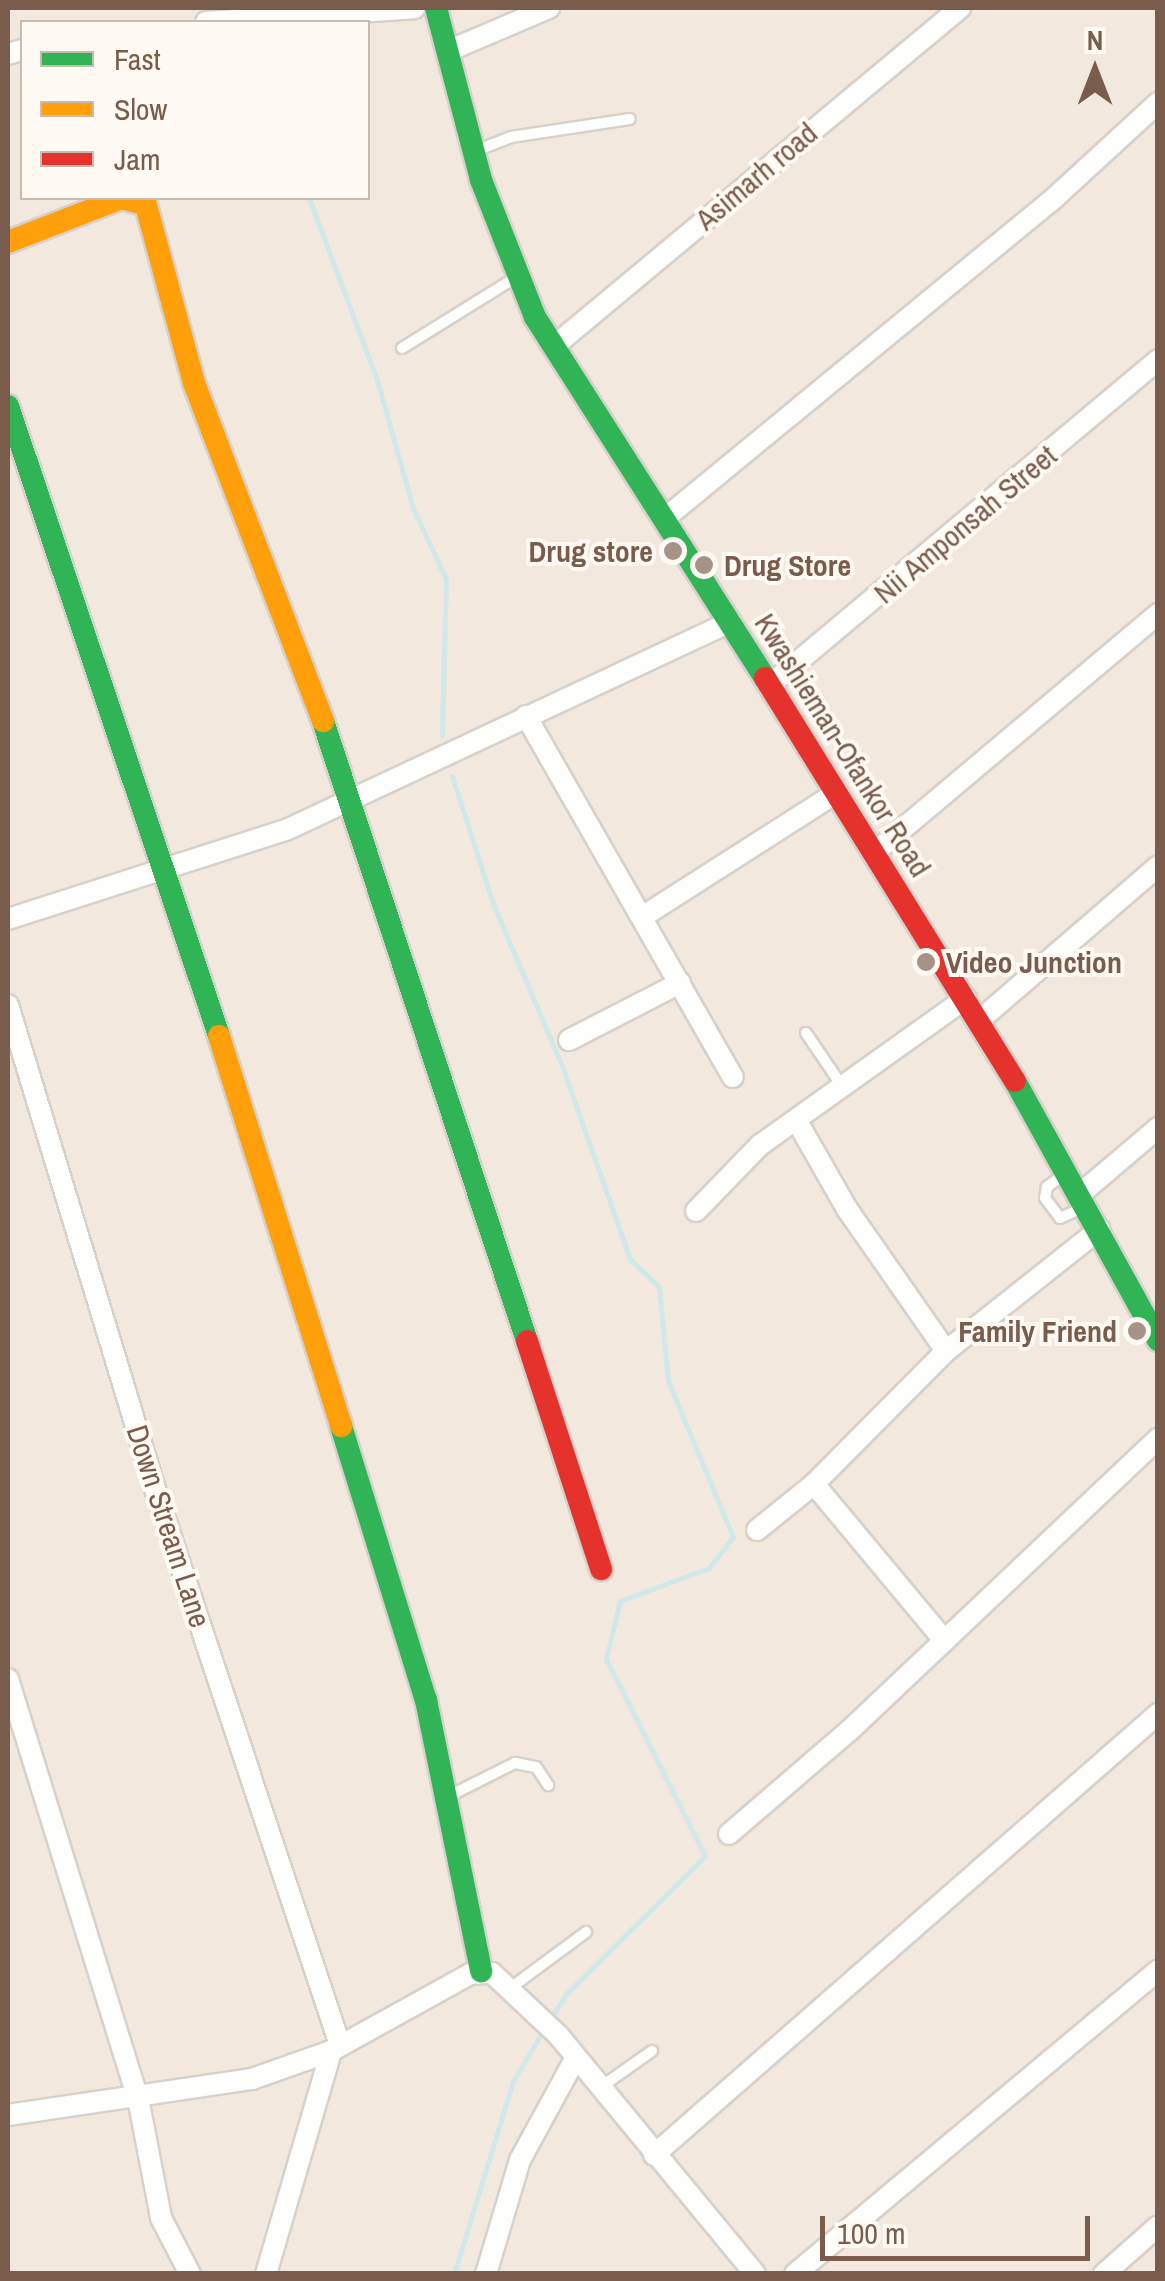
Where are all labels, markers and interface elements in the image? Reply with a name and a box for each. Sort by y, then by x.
legend [20,20,370,200]
north arrow [1045,20,1145,120]
text: N [1087,21,1103,59]
text: Fast [114,39,161,79]
text: Slow [114,89,167,129]
street label: Asimarh road [688,115,824,237]
text: Jam [114,139,160,179]
street label: Nii Amponsah Street [866,437,1064,611]
place label: Drug store [529,533,653,569]
marker: Drug store [662,540,684,562]
place label: Drug Store [724,547,851,583]
marker: Drug Store [693,554,715,576]
street label: Kwashieman-Ofankor Road [747,607,939,883]
place label: Video Junction [946,944,1122,980]
marker: Video Junction [915,951,937,973]
place label: Family Friend [958,1313,1117,1349]
marker: Family Friend [1126,1320,1148,1342]
street label: Down Stream Lane [119,1420,219,1632]
scale bar [825,2196,1095,2258]
text: 100 m [837,2213,905,2253]

